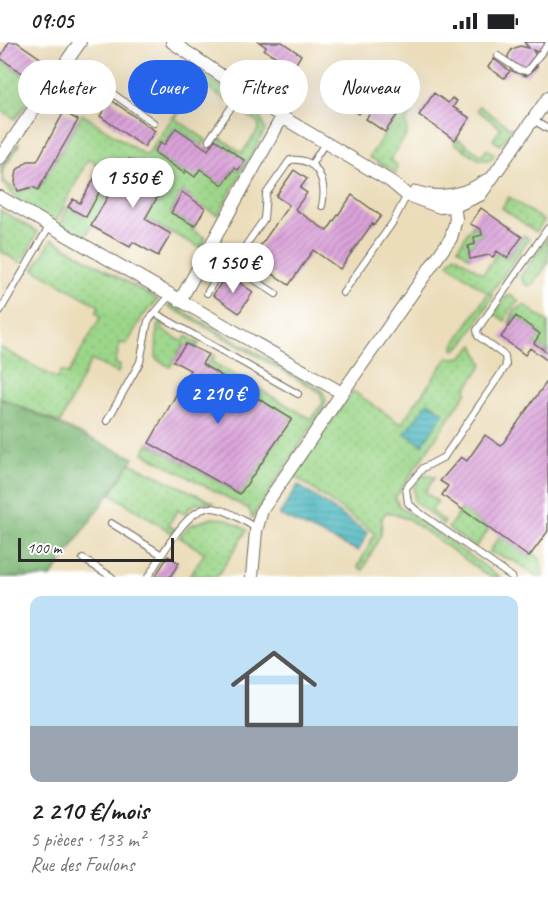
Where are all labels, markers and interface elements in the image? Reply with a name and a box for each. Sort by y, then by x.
text: 09:05 [30,7,73,35]
chip: Acheter [18,60,116,114]
chip: Louer [128,60,208,114]
chip: Filtres [220,60,308,114]
chip: Nouveau [320,60,420,114]
pin: 1 550 € [78,158,188,209]
text: 1 550 € [106,165,160,190]
pin: 1 550 € [178,243,288,294]
text: 1 550 € [206,250,260,275]
pin: 2 210 € [163,374,273,425]
text: 2 210 € [191,381,245,406]
scale bar [18,535,174,562]
text: 100 m [27,538,61,558]
icon: home [220,635,328,743]
text: 2 210 €/mois [30,794,149,827]
text: 5 pièces · 133 m² [30,827,145,852]
text: Rue des Foulons [30,852,134,877]

